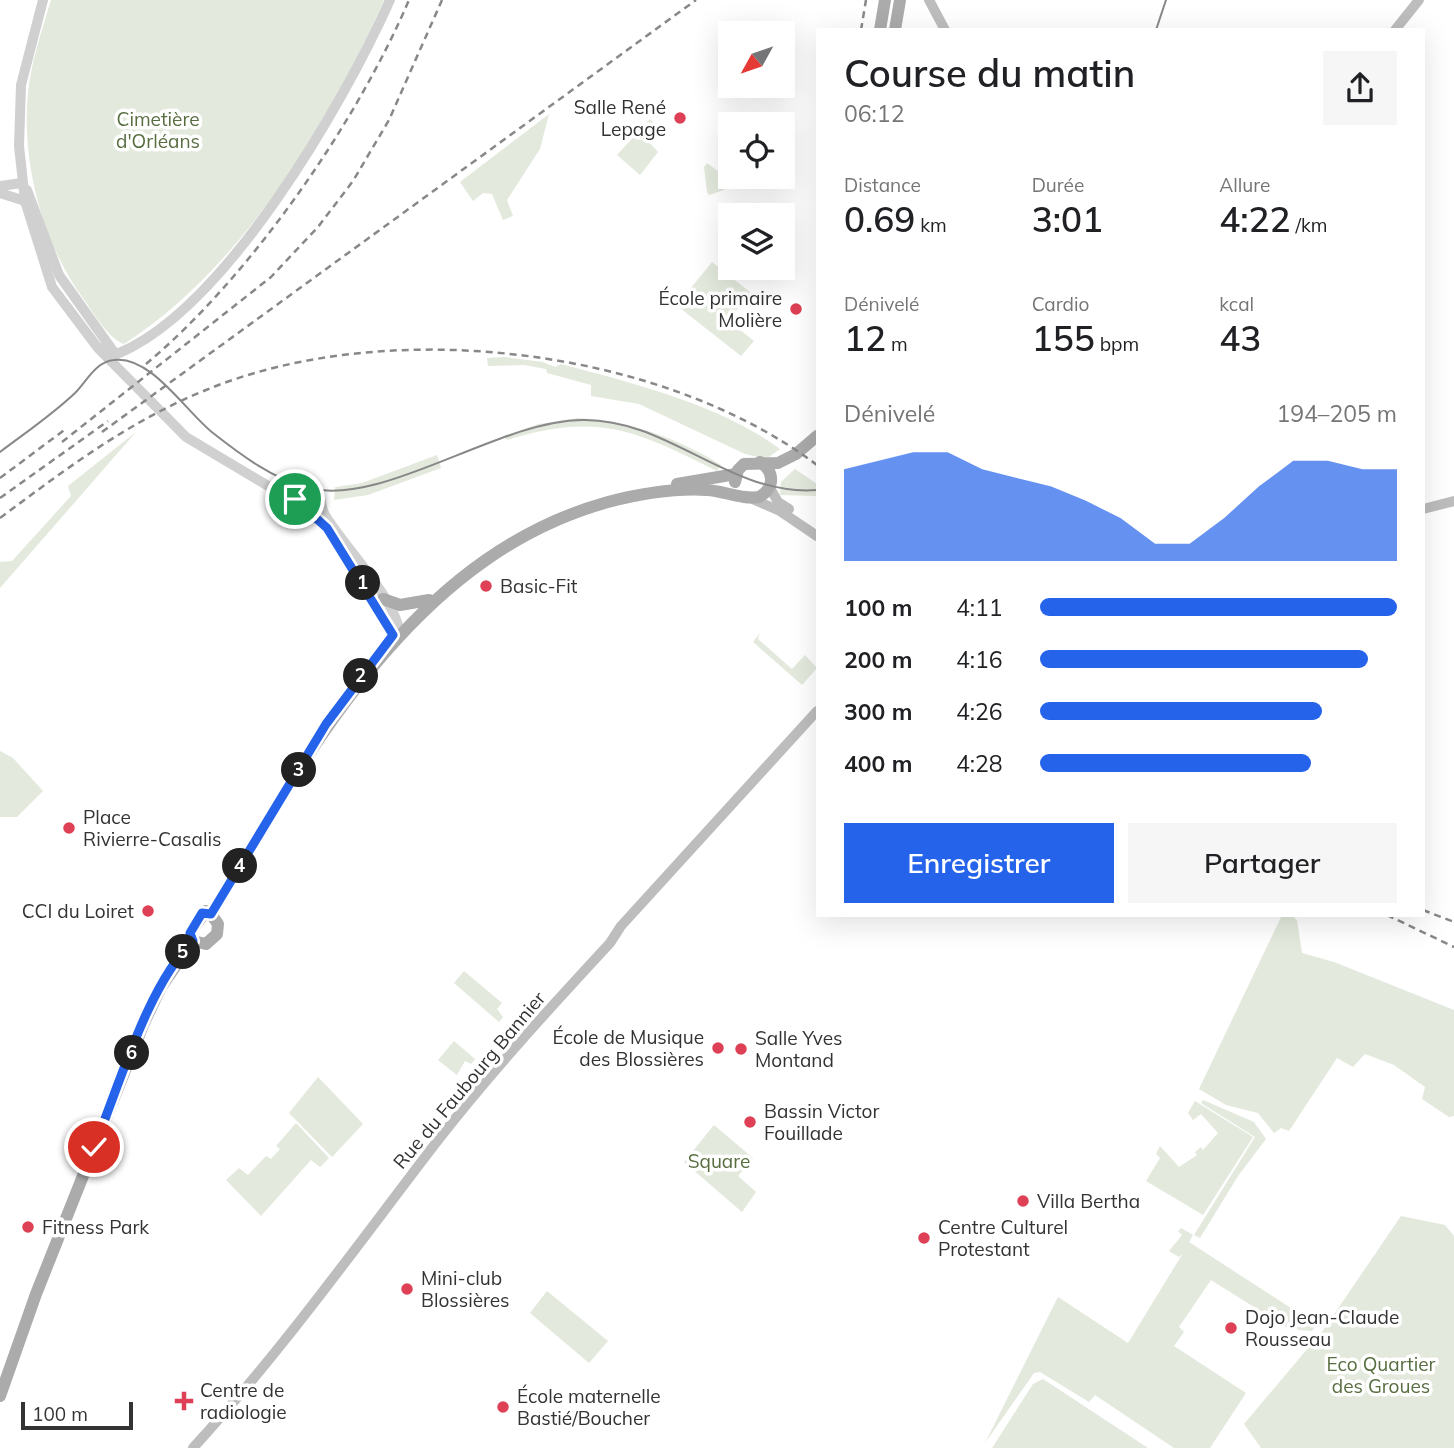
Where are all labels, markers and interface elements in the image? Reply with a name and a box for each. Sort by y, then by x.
north arrow [718,21,794,98]
map controls [718,21,795,280]
text: Course du matin [844,49,1135,97]
button: share [1323,51,1397,125]
place label: Salle René Lepage [574,95,666,141]
text: 06:12 [844,99,904,128]
park label: Cimetière d'Orléans [116,107,200,153]
marker: Salle René Lepage [672,110,688,126]
button: locate [718,112,795,189]
text: Distance [844,173,921,197]
text: Durée [1032,173,1084,197]
text: Allure [1219,173,1270,197]
text: 0.69 [844,197,915,241]
text: 3:01 [1032,197,1103,241]
text: 4:22 [1219,197,1291,241]
button: layers [718,203,795,280]
text: km [915,213,947,237]
text: /km [1291,213,1327,237]
place label: École primaire Molière [658,286,782,332]
text: Dénivelé [844,292,919,316]
text: Cardio [1032,292,1089,316]
text: kcal [1219,292,1254,316]
marker: École primaire Molière [788,301,804,317]
text: 12 [844,316,886,360]
text: 155 [1032,316,1095,360]
text: 43 [1219,316,1261,360]
text: m [886,332,908,356]
text: bpm [1095,332,1139,356]
text: Dénivelé [844,399,935,428]
text: 194–205 m [1276,399,1397,428]
pin [265,469,325,529]
icon: arrive [276,480,314,518]
pin: 1 [346,566,380,600]
text: 1 [357,570,368,594]
place label: Basic-Fit [500,574,578,598]
marker: Basic-Fit [478,578,494,594]
text: 100 m [844,593,912,622]
text: 4:11 [956,593,1003,622]
text: 200 m [844,645,912,674]
text: 4:16 [956,645,1003,674]
pin: 2 [344,658,378,694]
text: 2 [355,663,366,687]
text: 300 m [844,697,912,726]
text: 4:26 [956,697,1003,726]
text: 400 m [844,749,912,778]
text: 4:28 [956,749,1003,778]
pin: 3 [282,752,316,788]
text: 3 [293,757,304,781]
place label: Place Rivierre-Casalis [83,805,221,851]
marker: Place Rivierre-Casalis [61,820,77,836]
button: Enregistrer [844,823,1114,903]
button: Partager [1128,823,1397,903]
pin: 4 [222,848,258,884]
text: 4 [234,853,245,877]
place label: CCI du Loiret [22,899,134,923]
marker: CCI du Loiret [140,903,156,919]
pin: 5 [166,934,200,970]
text: 5 [177,939,188,963]
street label: Rue du Faubourg Bannier [388,986,550,1174]
place label: École de Musique des Blossières [552,1025,704,1071]
place label: Salle Yves Montand [755,1026,842,1072]
pin: 6 [114,1036,150,1070]
text: 6 [126,1040,137,1064]
marker: École de Musique des Blossières [710,1040,726,1056]
marker: Salle Yves Montand [733,1041,749,1057]
place label: Bassin Victor Fouillade [764,1099,879,1145]
marker: Bassin Victor Fouillade [742,1114,758,1130]
pin [64,1117,124,1177]
icon: check [75,1128,113,1166]
park label: Square [688,1149,750,1173]
place label: Villa Bertha [1037,1189,1140,1213]
marker: Villa Bertha [1015,1193,1031,1209]
place label: Fitness Park [42,1215,149,1239]
place label: Centre Culturel Protestant [938,1215,1068,1261]
marker: Fitness Park [20,1219,36,1235]
marker: Centre Culturel Protestant [916,1230,932,1246]
place label: Mini-club Blossières [421,1266,510,1312]
marker: Mini-club Blossières [399,1281,415,1297]
place label: Dojo Jean-Claude Rousseau [1245,1305,1399,1351]
marker: Dojo Jean-Claude Rousseau [1223,1320,1239,1336]
park label: Eco Quartier des Groues [1327,1352,1436,1398]
place label: Centre de radiologie [200,1378,287,1424]
place label: École maternelle Bastié/Boucher [517,1384,661,1430]
marker: Centre de radiologie [174,1391,194,1411]
scale bar [21,1399,133,1431]
marker: École maternelle Bastié/Boucher [495,1399,511,1415]
text: 100 m [32,1402,88,1426]

